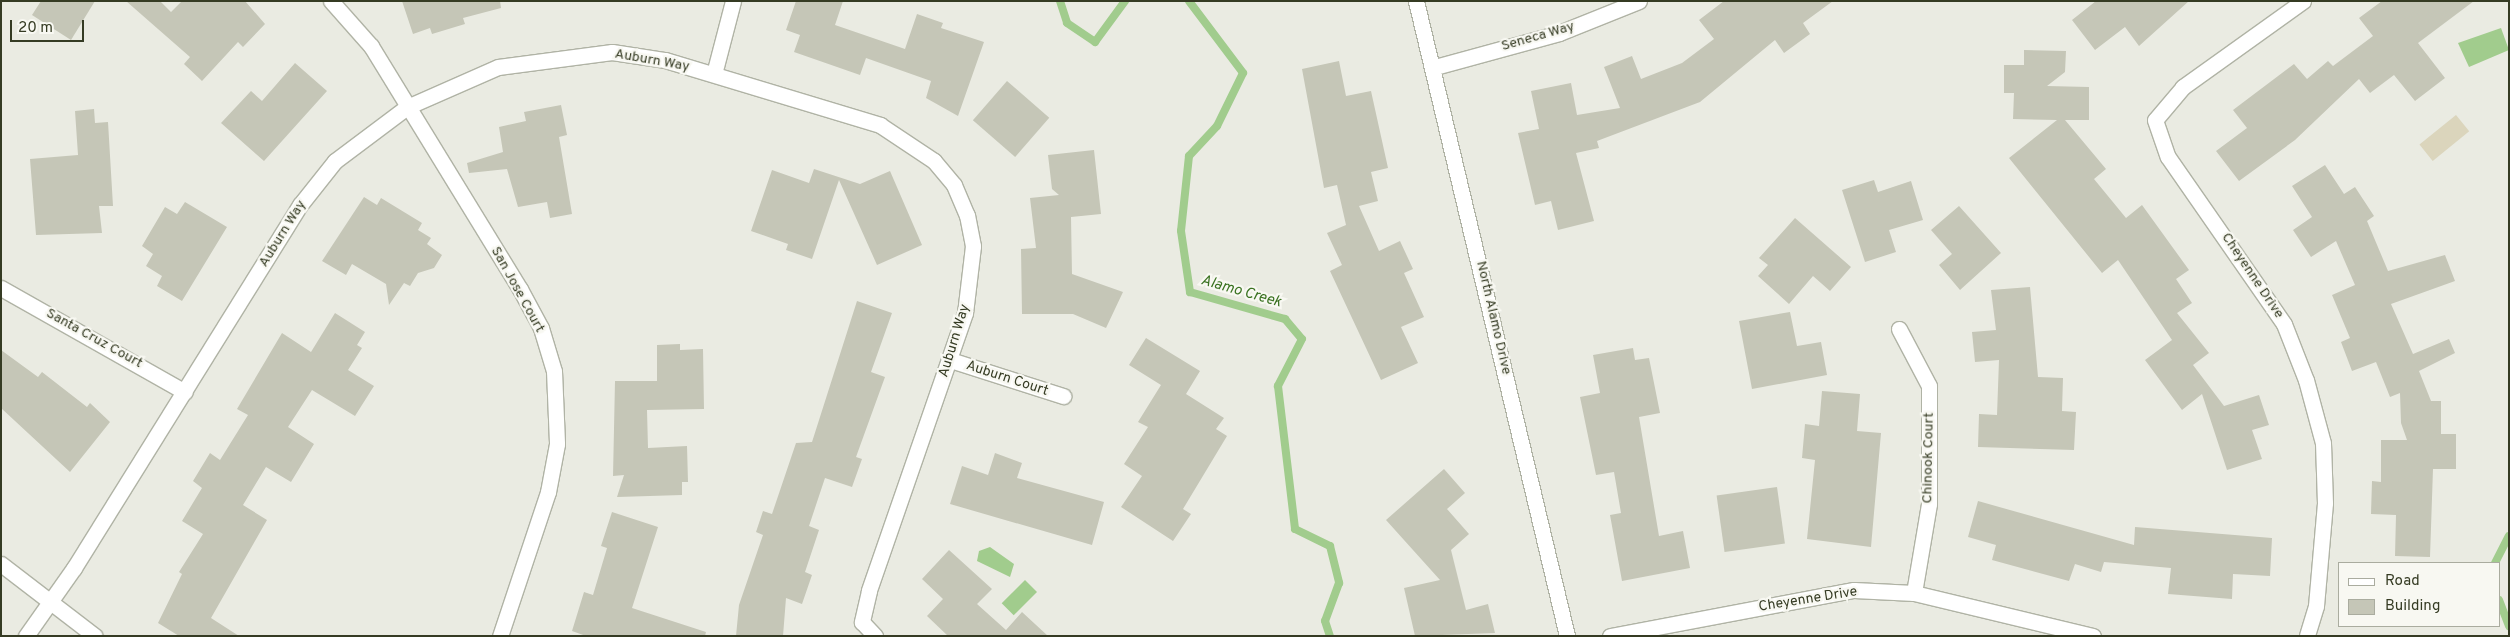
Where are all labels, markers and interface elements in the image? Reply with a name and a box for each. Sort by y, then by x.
scale bar [12,10,86,42]
text: 20 m [18,19,53,38]
street label: Seneca Way [1499,19,1577,55]
street label: Auburn Way [613,46,691,76]
street label: Auburn Way [256,197,310,271]
street label: Cheyenne Drive [2217,230,2287,322]
street label: San Jose Court [486,244,548,336]
street label: North Alamo Drive [1472,259,1514,377]
water label: Alamo Creek [1199,272,1283,312]
street label: Auburn Way [936,302,974,380]
street label: Santa Cruz Court [43,306,145,372]
street label: Auburn Court [964,358,1050,400]
street label: Chinook Court [1920,412,1938,504]
legend [2338,562,2500,627]
text: Road [2385,572,2420,591]
street label: Cheyenne Drive [1758,584,1858,616]
text: Building [2385,597,2440,616]

